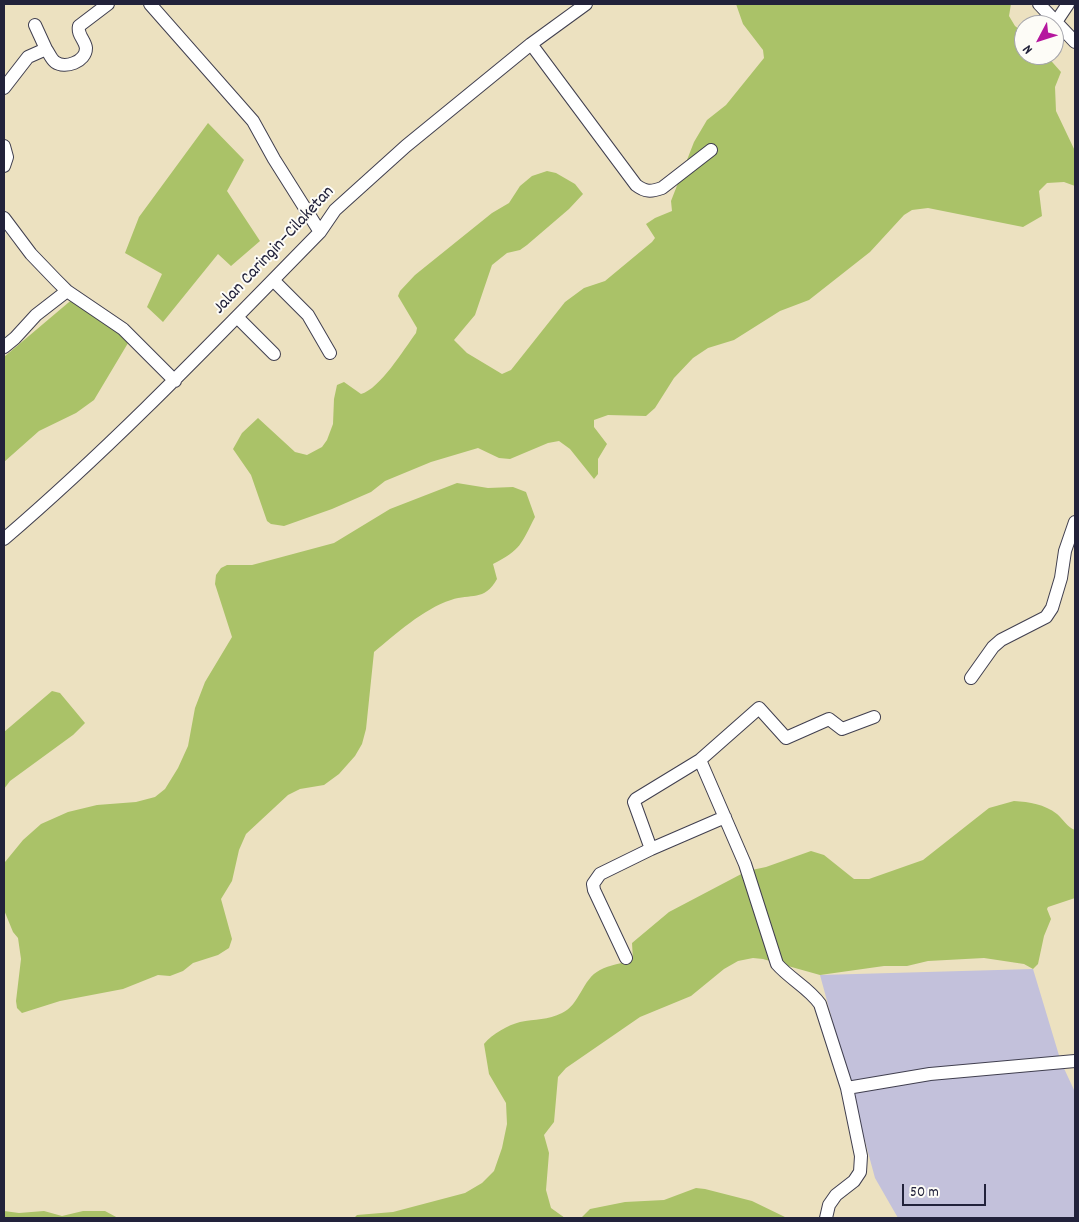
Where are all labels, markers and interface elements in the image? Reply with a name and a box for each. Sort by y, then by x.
north arrow [1014,15,1064,65]
text: N [1018,40,1038,58]
street label: Jalan Caringin–Cilaketan [210,182,340,320]
scale bar [904,1174,988,1206]
text: 50 m [910,1182,939,1204]

